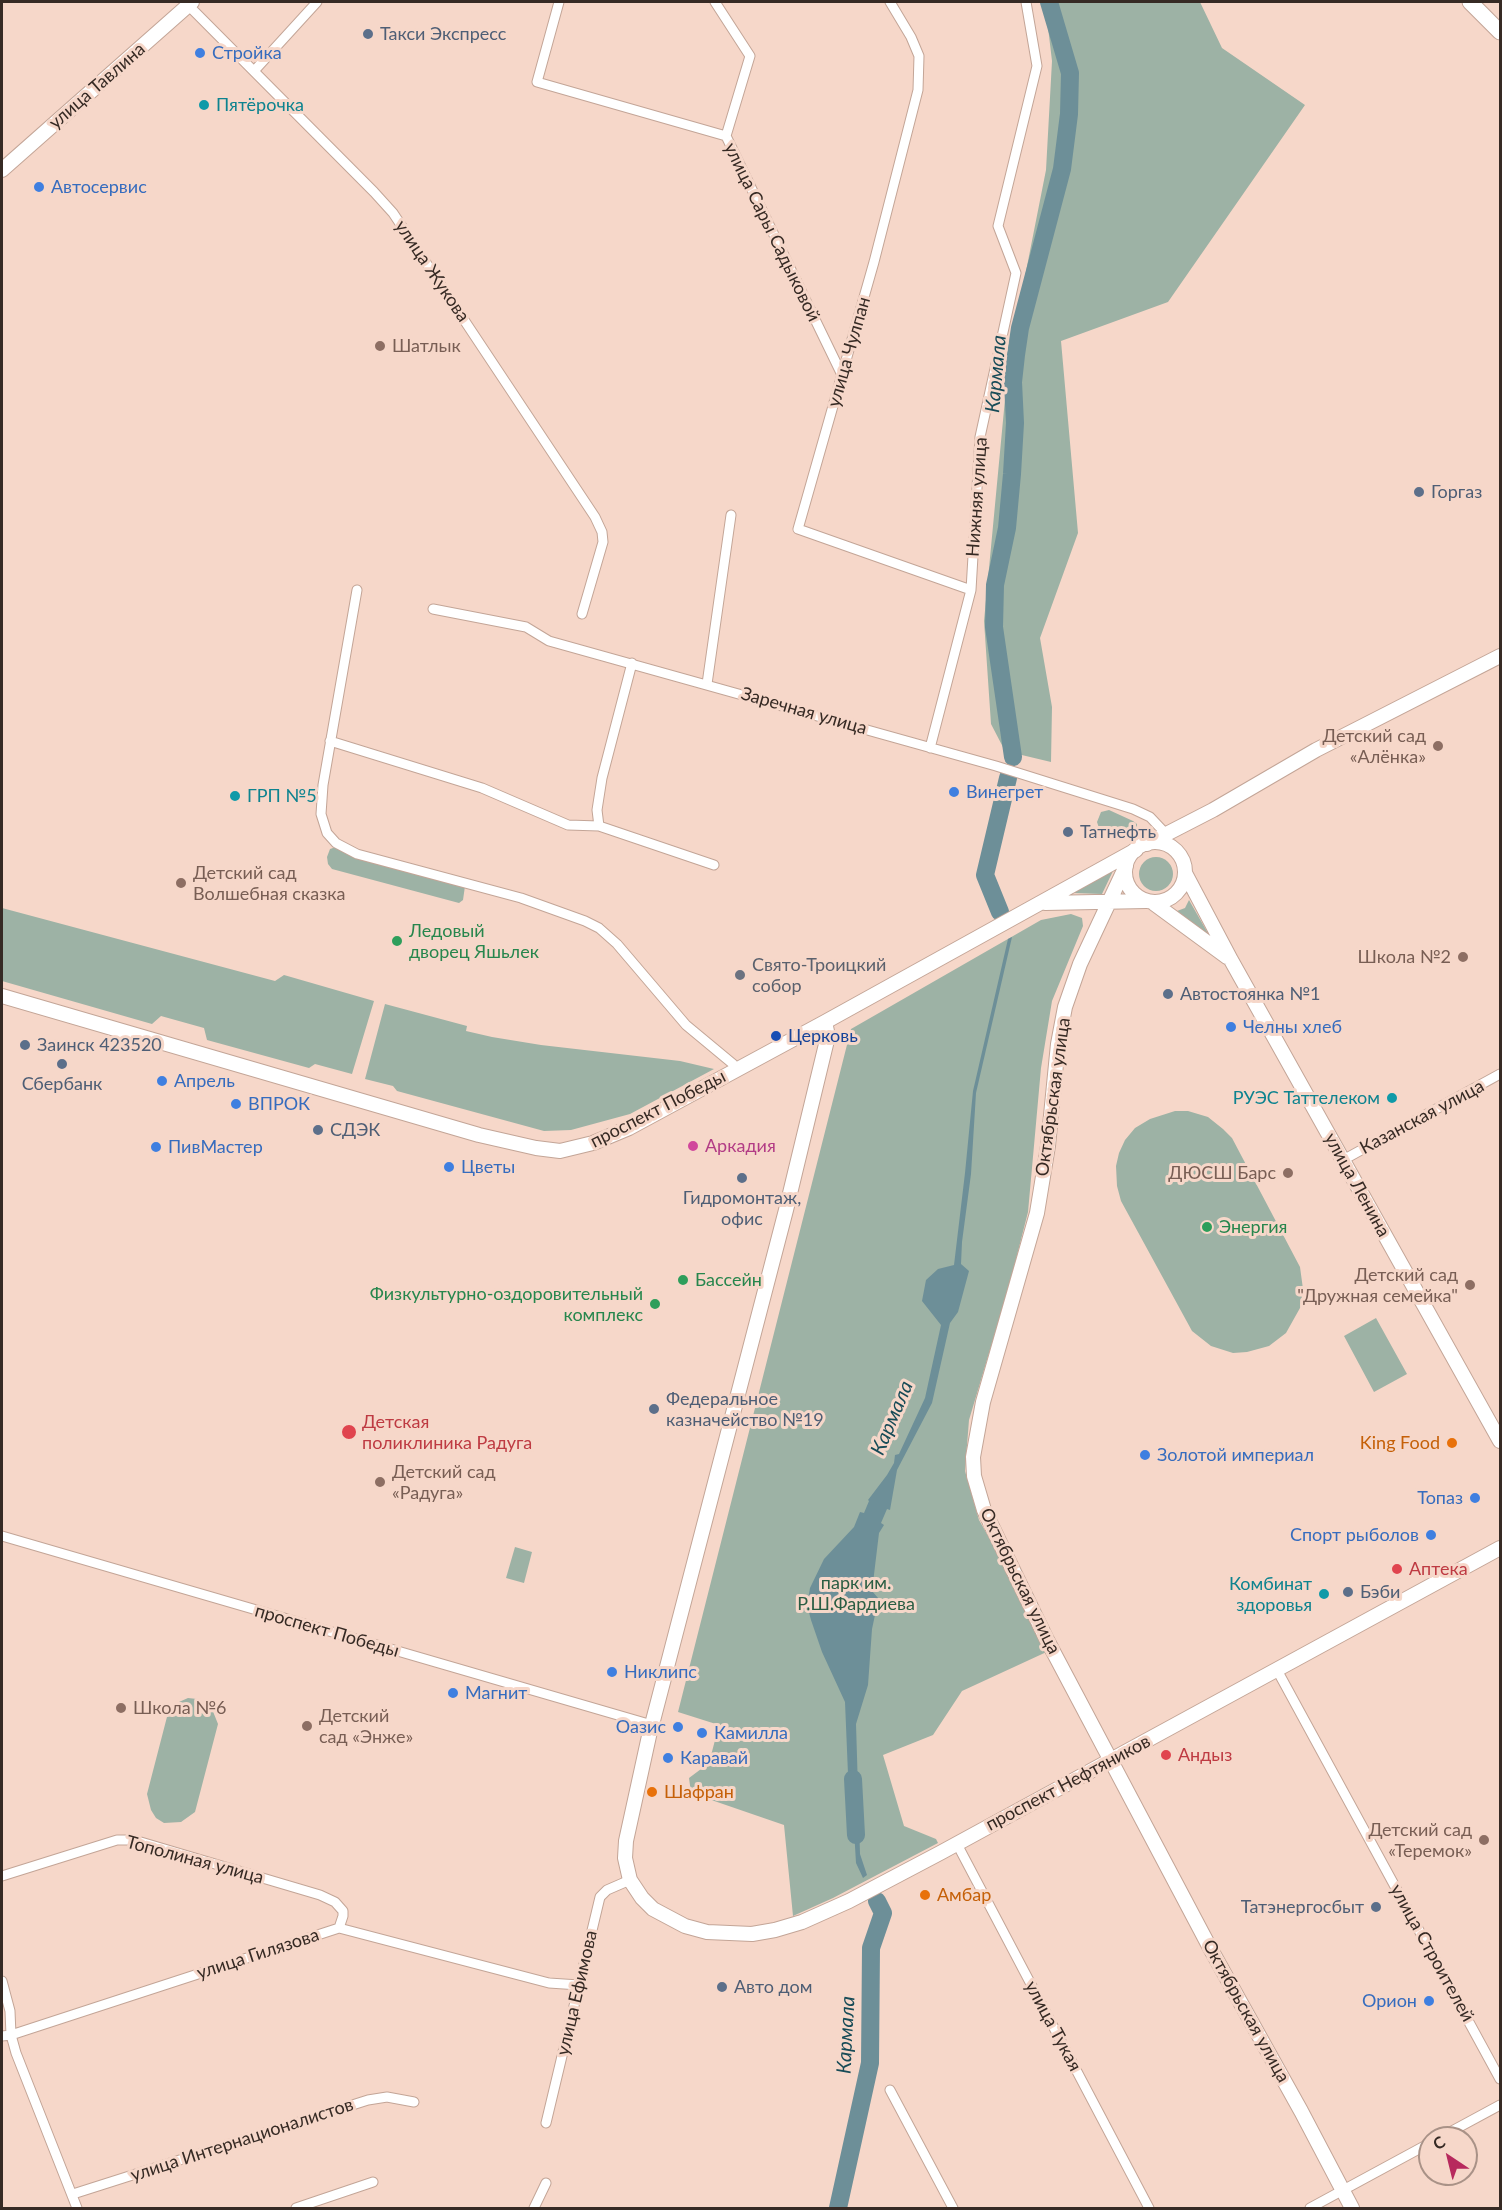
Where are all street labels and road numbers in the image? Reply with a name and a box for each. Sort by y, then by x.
street label: улица Тавлина [45,38,149,134]
street label: улица Сары Садыковой [719,139,825,325]
street label: улица Жукова [390,216,474,326]
street label: улица Чулпан [823,294,875,410]
street label: Нижняя улица [962,436,992,558]
street label: Заречная улица [739,683,869,739]
street label: Октябрьская улица [1031,1016,1075,1178]
street label: проспект Победы [587,1066,729,1152]
street label: Казанская улица [1356,1075,1488,1159]
street label: улица Ленина [1320,1129,1394,1241]
street label: Октябрьская улица [975,1504,1065,1658]
street label: проспект Победы [252,1600,402,1662]
street label: проспект Нефтяников [982,1730,1154,1836]
street label: Тополиная улица [124,1831,266,1889]
street label: улица Строителей [1385,1881,1479,2025]
street label: улица Гилязова [194,1924,322,1984]
street label: улица Ефимова [552,1928,602,2058]
street label: Октябрьская улица [1198,1936,1294,2086]
street label: улица Тукая [1020,1977,1086,2075]
street label: улица Интернационалистов [128,2094,356,2186]

